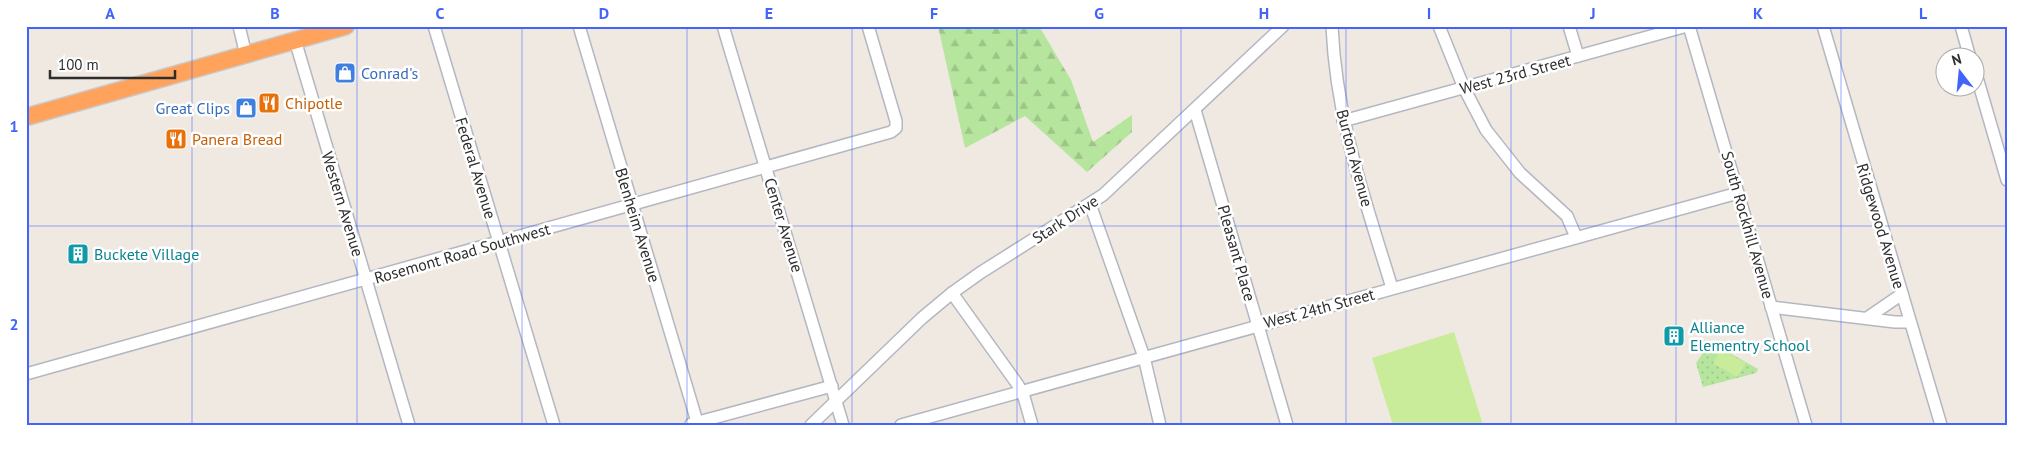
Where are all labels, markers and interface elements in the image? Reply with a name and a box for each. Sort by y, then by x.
text: A [105,3,115,23]
text: B [270,3,280,23]
text: C [436,3,445,23]
text: D [599,3,609,23]
text: E [765,3,773,23]
text: F [930,3,938,23]
text: G [1094,3,1104,23]
text: H [1259,3,1269,23]
text: I [1427,3,1431,23]
text: J [1589,3,1596,23]
text: K [1753,3,1763,23]
text: L [1919,3,1928,23]
scale bar [50,48,175,80]
north arrow [1936,48,1986,98]
street label: West 23rd Street [1457,49,1573,98]
text: N [1950,50,1963,69]
text: 100 m [58,55,99,74]
shop icon: Conrad's [333,61,357,85]
place label: Conrad's [361,63,418,83]
restaurant icon: Chipotle [257,91,281,115]
place label: Chipotle [285,93,343,113]
shop icon: Great Clips [234,96,258,120]
place label: Great Clips [156,98,230,118]
street label: Burton Avenue [1332,107,1378,209]
street label: Federal Avenue [451,115,501,221]
text: 1 [9,116,19,136]
restaurant icon: Panera Bread [164,127,188,151]
place label: Panera Bread [192,129,282,149]
street label: Western Avenue [318,149,368,259]
street label: South Rockhill Avenue [1717,149,1779,301]
street label: Ridgewood Avenue [1852,161,1910,291]
street label: Blenheim Avenue [611,165,665,285]
street label: Center Avenue [760,175,808,275]
street label: Stark Drive [1028,190,1102,248]
street label: Pleasant Place [1214,202,1260,304]
street label: Rosemont Road Southwest [372,218,553,288]
building icon: Buckete Village [66,242,90,266]
place label: Buckete Village [94,244,199,264]
street label: West 24th Street [1261,283,1377,332]
text: 2 [9,314,19,334]
place label: Alliance Elementry School [1690,317,1810,355]
building icon: Alliance Elementry School [1662,324,1686,348]

